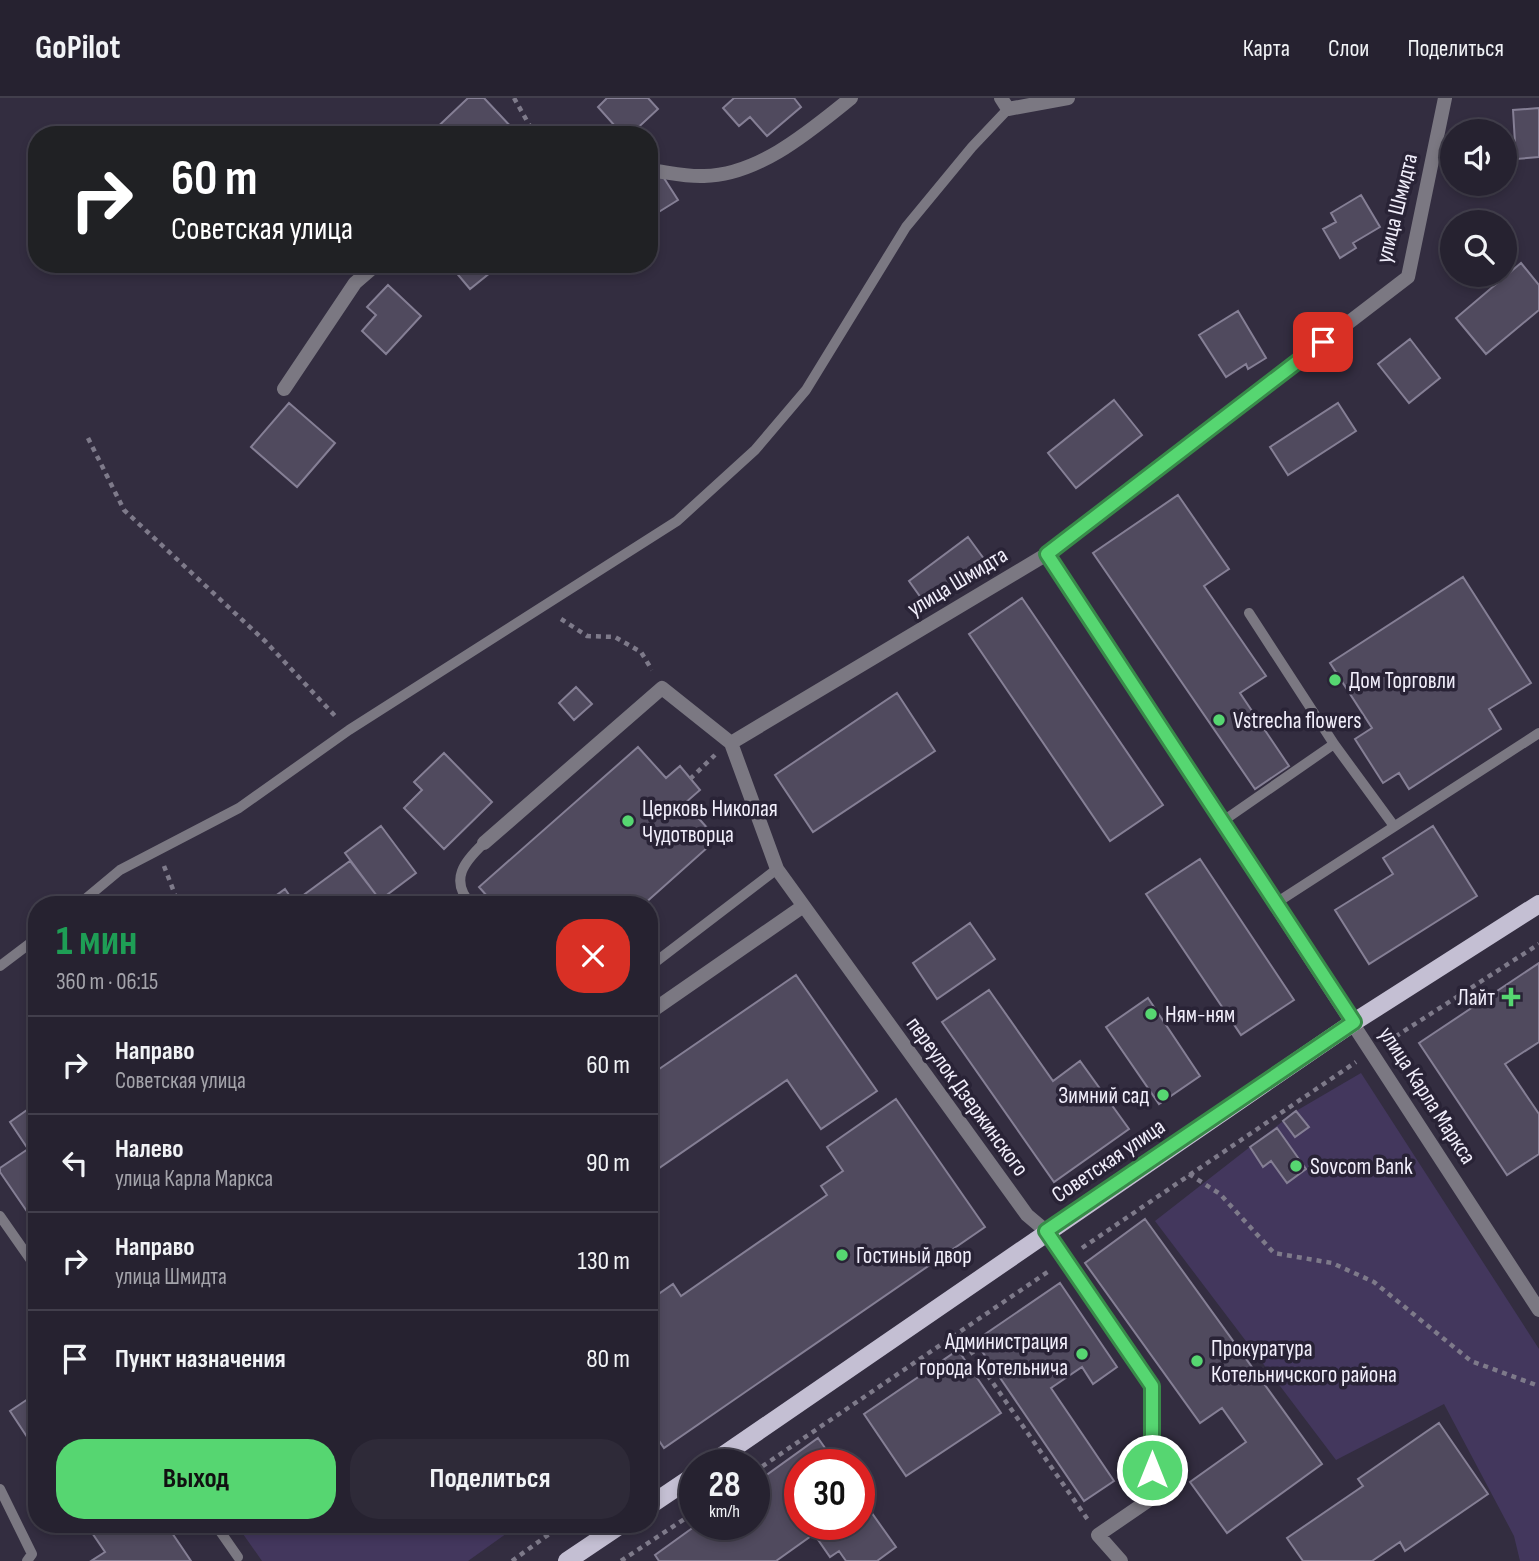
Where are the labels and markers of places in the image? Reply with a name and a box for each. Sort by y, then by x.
pin [1293,312,1353,372]
place label: Дом Торговли [1349,667,1456,695]
marker: Дом Торговли [1327,672,1343,688]
place label: Vstrecha flowers [1233,707,1361,735]
marker: Vstrecha flowers [1211,712,1227,728]
place label: Церковь Николая Чудотворца [642,795,778,849]
marker: Церковь Николая Чудотворца [620,813,636,829]
place label: Лайт [1458,984,1495,1012]
marker: Лайт [1501,987,1521,1007]
place label: Ням-ням [1165,1001,1235,1029]
marker: Ням-ням [1143,1006,1159,1022]
place label: Зимний сад [1058,1082,1149,1110]
marker: Зимний сад [1155,1087,1171,1103]
place label: Sovcom Bank [1310,1153,1413,1181]
marker: Sovcom Bank [1288,1158,1304,1174]
place label: Гостиный двор [856,1242,972,1270]
marker: Гостиный двор [834,1247,850,1263]
place label: Администрация города Котельнича [919,1328,1068,1382]
place label: Прокуратура Котельничского района [1211,1335,1397,1389]
marker: Администрация города Котельнича [1074,1346,1090,1362]
marker: Прокуратура Котельничского района [1189,1353,1205,1369]

